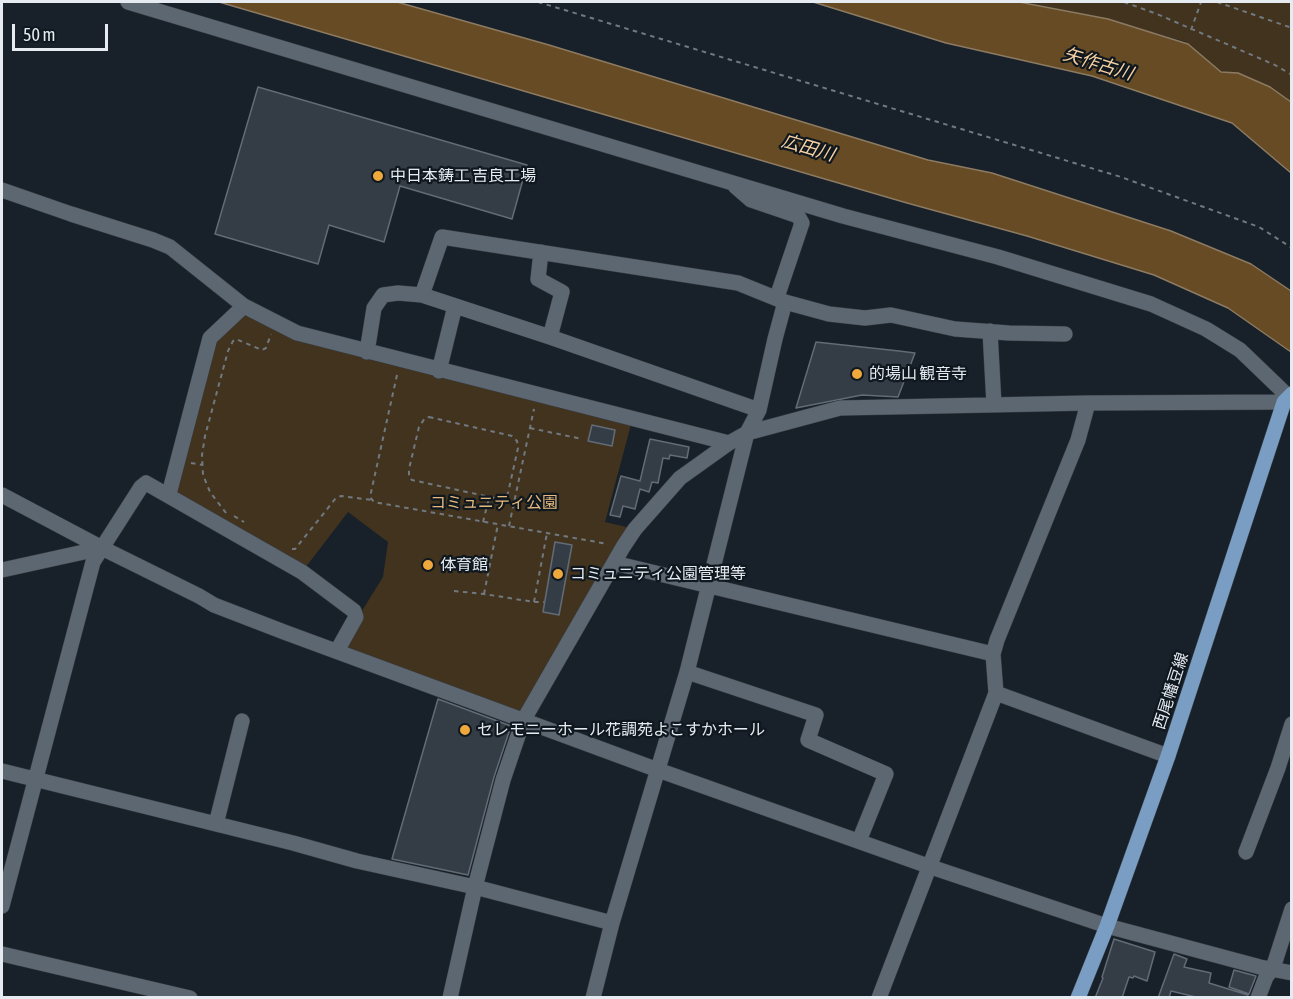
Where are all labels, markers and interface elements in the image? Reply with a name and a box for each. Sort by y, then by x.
scale bar [15,12,111,50]
text: 50 m [23,24,55,45]
water label: 矢作古川 [1060,43,1136,85]
water label: 広田川 [779,130,837,166]
place label: 中日本鋳工 吉良工場 [390,166,536,186]
marker: 中日本鋳工 吉良工場 [371,169,385,183]
place label: 的場山 観音寺 [869,364,967,384]
marker: 的場山 観音寺 [850,367,864,381]
park label: コミュニティ公園 [430,493,558,513]
place label: 体育館 [440,555,488,575]
marker: 体育館 [421,558,435,572]
place label: コミュニティ公園管理等 [570,564,746,584]
marker: コミュニティ公園管理等 [551,567,565,581]
street label: 西尾幡豆線 [1150,650,1192,732]
place label: セレモニーホール花調苑よこすかホール [477,720,765,740]
marker: セレモニーホール花調苑よこすかホール [458,723,472,737]

